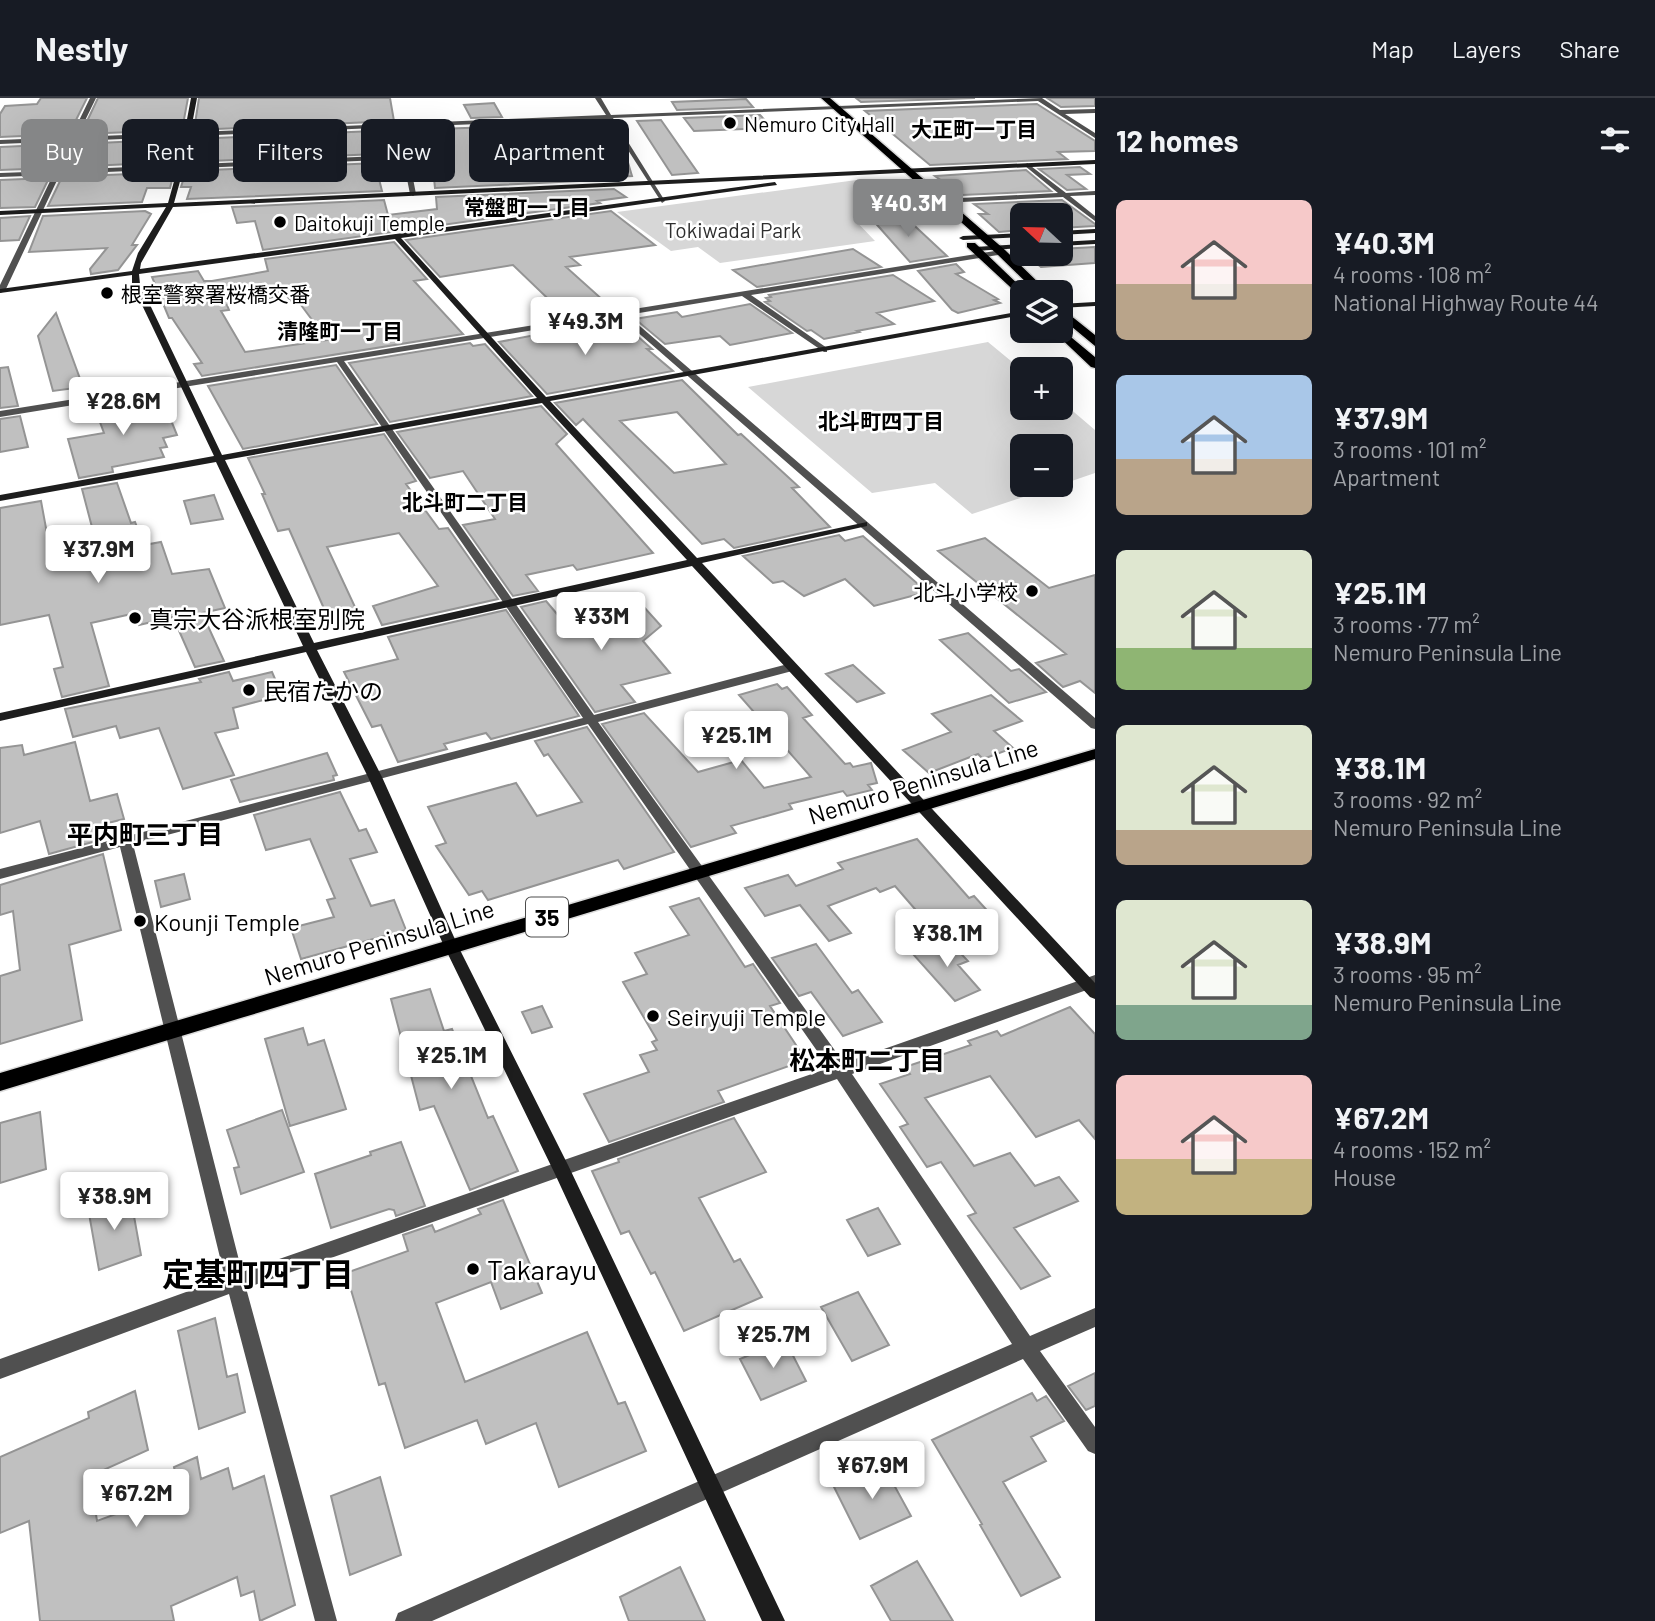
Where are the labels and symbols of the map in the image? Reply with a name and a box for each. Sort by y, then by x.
place label: Nemuro City Hall [744,111,895,136]
marker: Nemuro City Hall [722,115,738,131]
district label: 大正町一丁目 [911,116,1037,141]
pin: ¥40.3M [851,180,965,239]
district label: 常盤町一丁目 [464,194,590,219]
north arrow [1010,203,1073,266]
place label: Daitokuji Temple [294,210,445,235]
marker: Daitokuji Temple [272,214,288,230]
park label: Tokiwadai Park [665,217,801,242]
place label: 根室警察署桜橋交番 [121,281,310,306]
marker: 根室警察署桜橋交番 [99,285,115,301]
pin: ¥49.3M [528,298,642,357]
district label: 清隆町一丁目 [277,318,403,343]
pin: ¥28.6M [66,378,180,437]
district label: 北斗町四丁目 [818,408,944,433]
district label: 北斗町二丁目 [402,489,528,514]
pin: ¥37.9M [41,526,155,585]
place label: 北斗小学校 [913,579,1018,604]
marker: 北斗小学校 [1024,583,1040,599]
pin: ¥33M [560,592,642,652]
place label: 真宗大谷派根室別院 [149,604,365,633]
marker: 真宗大谷派根室別院 [127,610,143,626]
place label: 民宿たかの [263,676,383,705]
marker: 民宿たかの [241,682,257,698]
pin: ¥25.1M [679,712,793,771]
street label: Nemuro Peninsula Line [804,732,1042,830]
district label: 平内町三丁目 [67,818,223,849]
street label: Nemuro Peninsula Line [260,893,498,991]
road number: 35 [526,898,568,936]
place label: Kounji Temple [154,907,300,936]
pin: ¥38.1M [890,910,1004,969]
marker: Kounji Temple [132,913,148,929]
place label: Seiryuji Temple [667,1002,826,1031]
marker: Seiryuji Temple [645,1008,661,1024]
pin: ¥25.1M [394,1032,508,1091]
district label: 松本町二丁目 [789,1044,945,1075]
pin: ¥38.9M [57,1172,171,1232]
place label: Takarayu [487,1252,597,1286]
district label: 定基町四丁目 [162,1254,354,1292]
marker: Takarayu [465,1261,481,1277]
pin: ¥25.7M [716,1310,830,1370]
pin: ¥67.9M [815,1442,929,1501]
pin: ¥67.2M [79,1470,193,1529]

